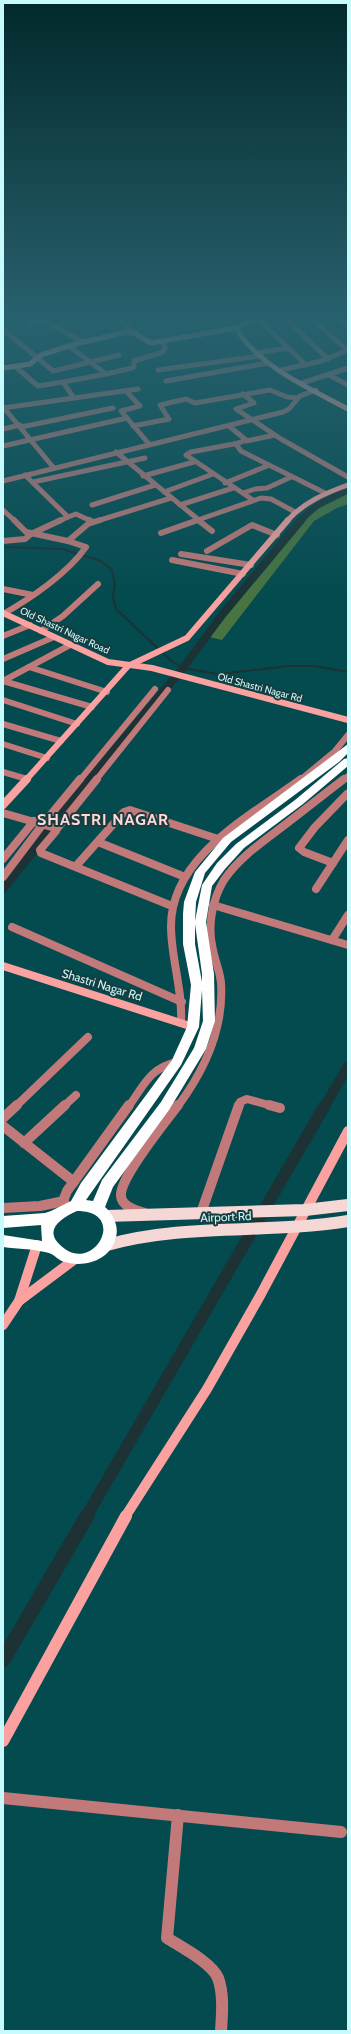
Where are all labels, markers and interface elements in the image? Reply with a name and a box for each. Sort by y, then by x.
street label: Old Shastri Nagar Road [18,604,112,657]
street label: Old Shastri Nagar Rd [216,670,304,705]
district label: SHASTRI NAGAR [37,810,169,829]
street label: Shastri Nagar Rd [60,965,144,1004]
street label: Airport Rd [200,1208,252,1225]

